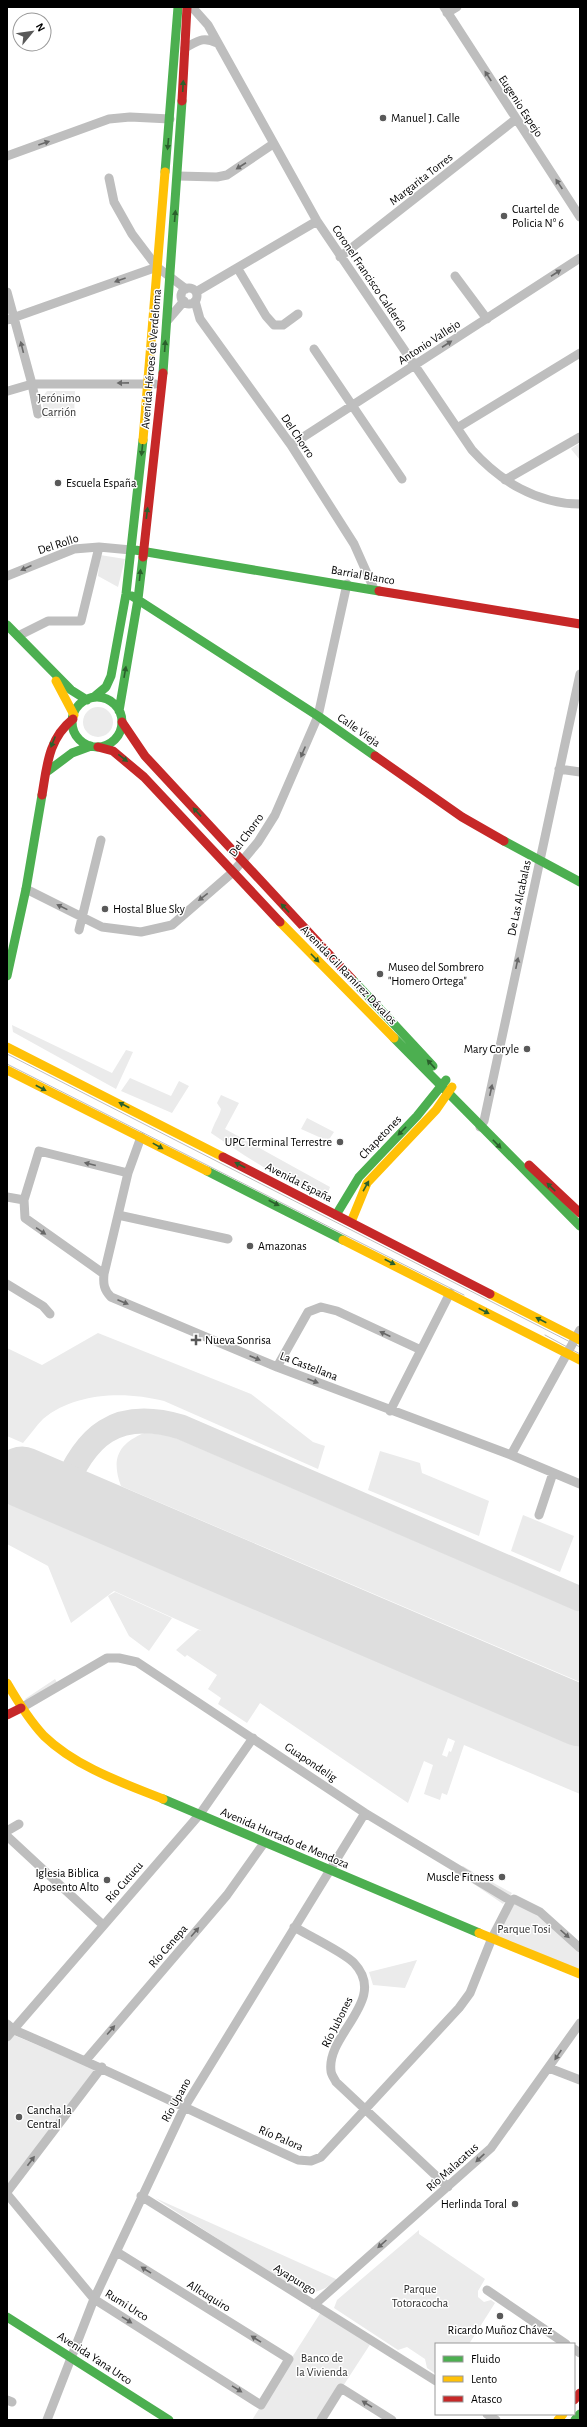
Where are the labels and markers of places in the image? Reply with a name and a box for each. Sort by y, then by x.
place label: Manuel J. Calle [391,112,460,124]
marker: Manuel J. Calle [378,113,388,123]
place label: Cuartel de Policia N° 6 [512,203,564,229]
marker: Cuartel de Policia N° 6 [499,211,509,221]
place label: Escuela España [66,477,137,489]
marker: Escuela España [53,478,63,488]
place label: Hostal Blue Sky [113,903,185,916]
marker: Hostal Blue Sky [100,904,110,914]
place label: Museo del Sombrero "Homero Ortega" [388,961,484,987]
marker: Museo del Sombrero "Homero Ortega" [375,969,385,979]
place label: Mary Coryle [464,1043,519,1056]
marker: Mary Coryle [522,1044,532,1054]
place label: UPC Terminal Terrestre [225,1136,332,1148]
marker: UPC Terminal Terrestre [335,1137,345,1147]
place label: Amazonas [258,1240,307,1252]
marker: Amazonas [245,1241,255,1251]
marker: Nueva Sonrisa [190,1334,202,1346]
place label: Nueva Sonrisa [205,1334,272,1346]
place label: Iglesia Biblica Aposento Alto [33,1867,99,1893]
place label: Muscle Fitness [427,1871,494,1883]
marker: Muscle Fitness [497,1872,507,1882]
marker: Iglesia Biblica Aposento Alto [102,1875,112,1885]
place label: Cancha la Central [27,2104,72,2130]
marker: Cancha la Central [14,2112,24,2122]
place label: Herlinda Toral [441,2198,507,2210]
marker: Herlinda Toral [510,2199,520,2209]
marker: Ricardo Muñoz Chávez [495,2311,505,2321]
place label: Ricardo Muñoz Chávez [448,2324,552,2336]

